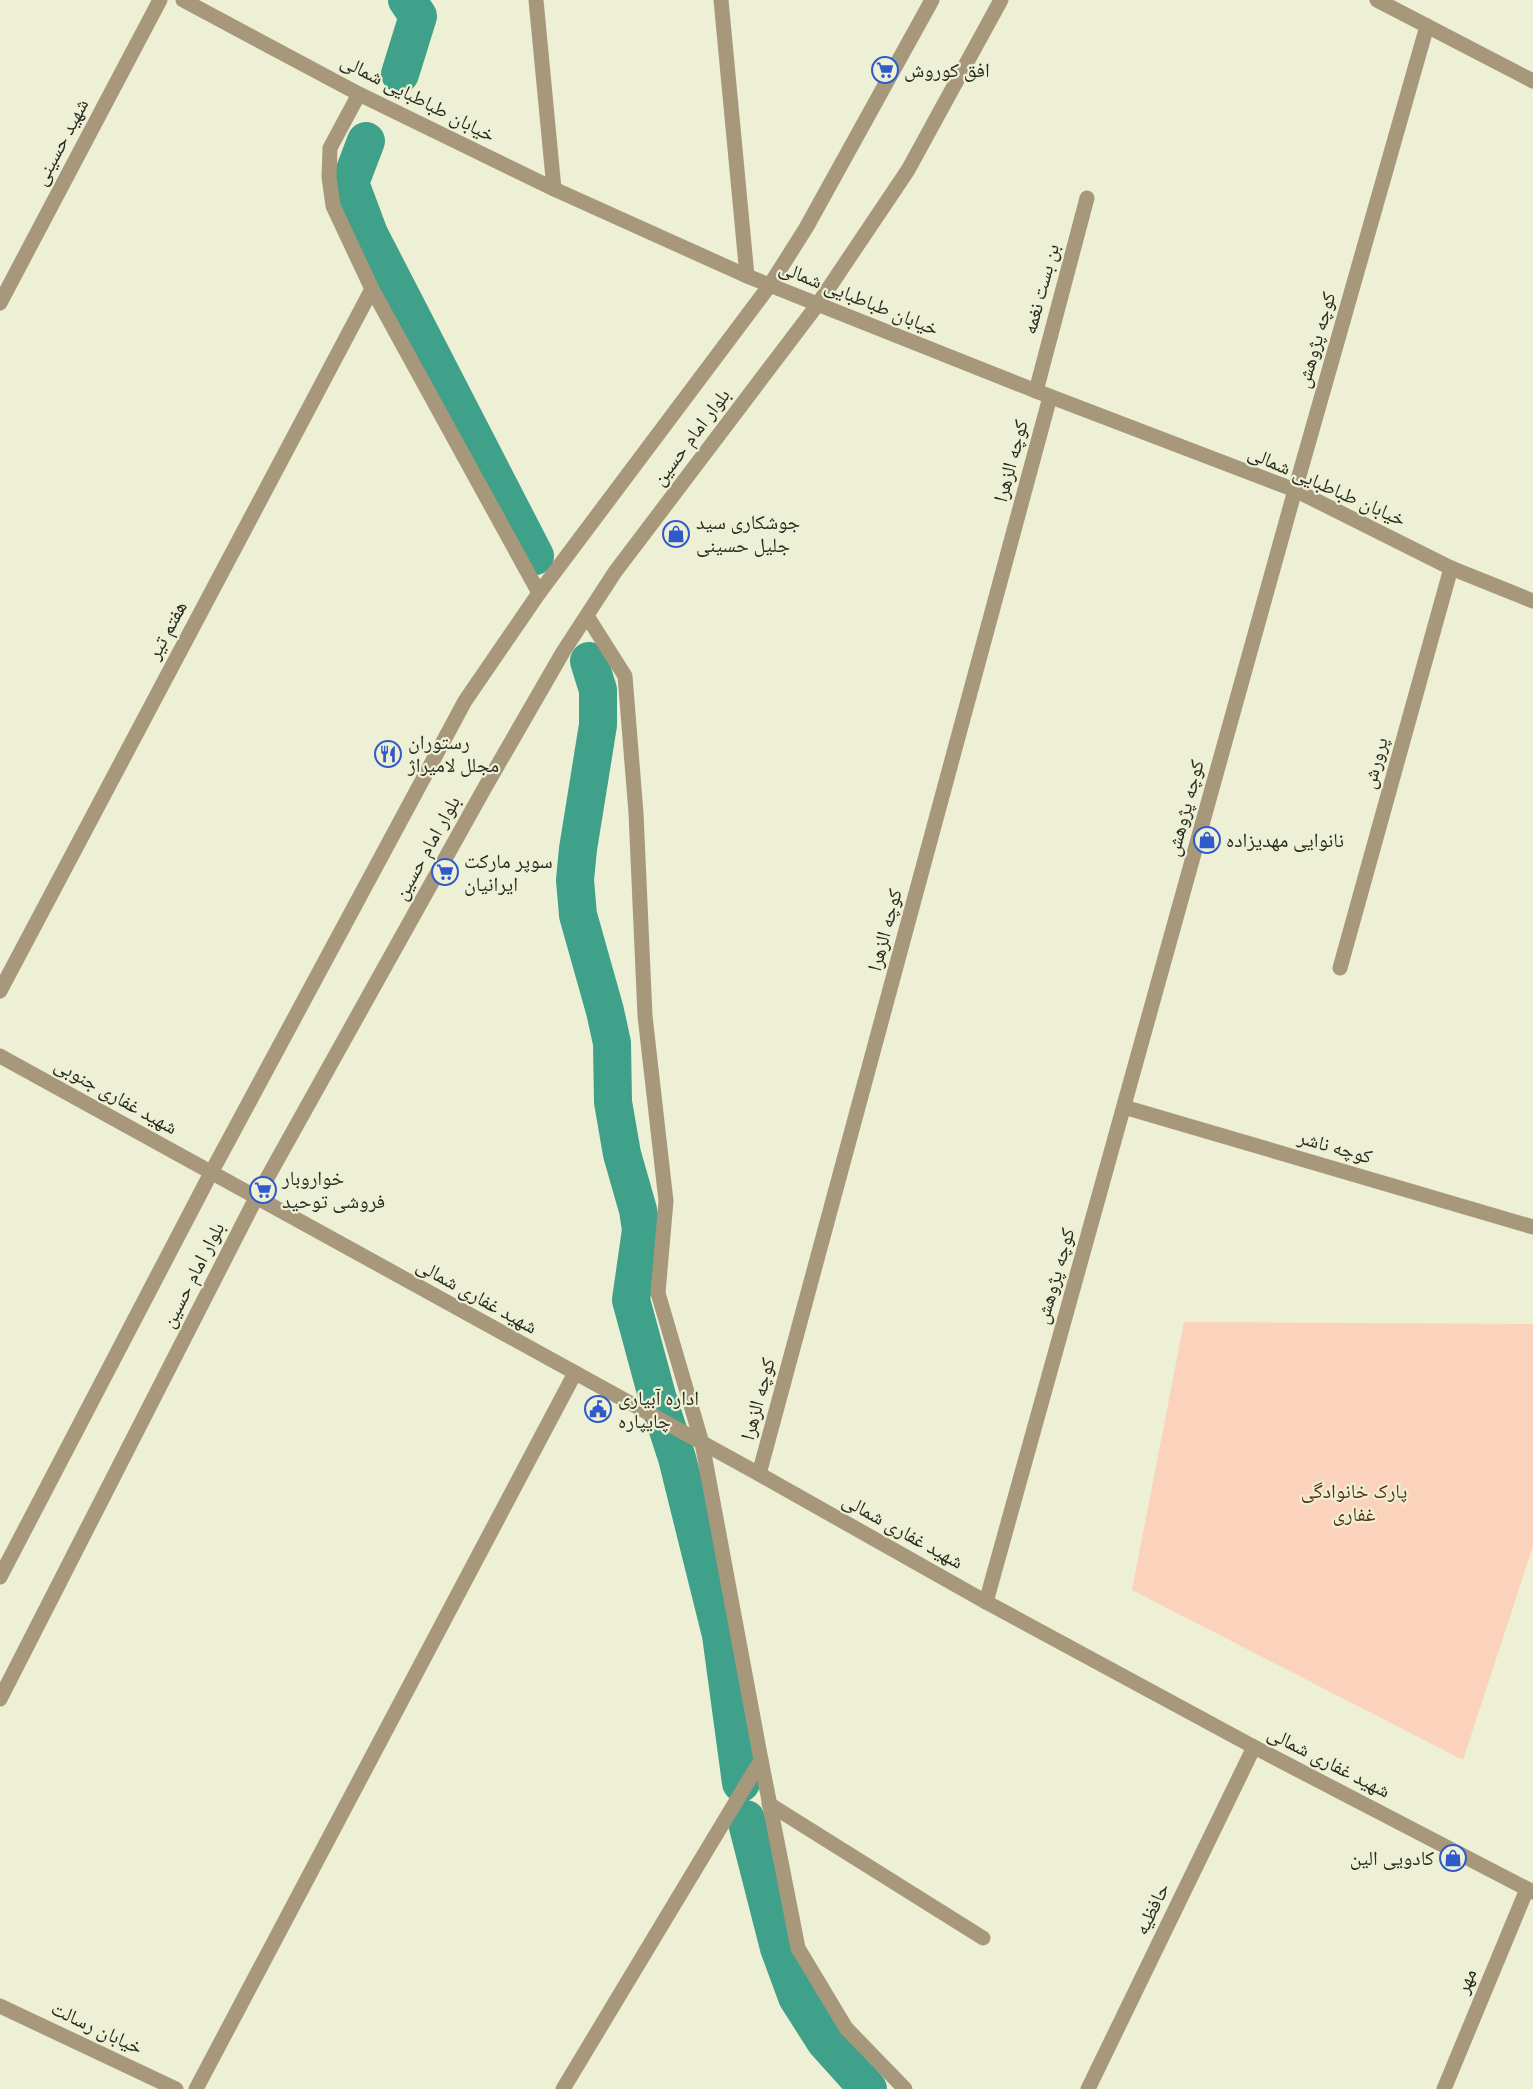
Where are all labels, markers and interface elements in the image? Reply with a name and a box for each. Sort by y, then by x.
street label: خیابان طباطبایی شمالی [337,49,499,147]
supermarket icon: افق کوروش [870,55,900,85]
place label: افق کوروش [904,59,990,82]
street label: شهید حسینی [29,95,93,189]
street label: بن بست نغمه [1018,241,1064,337]
street label: خیابان طباطبایی شمالی [776,255,942,341]
street label: کوچه پژوهش [1291,289,1341,391]
street label: بلوار امام حسین [647,384,736,491]
street label: کوچه الزهرا [989,417,1033,505]
street label: خیابان طباطبایی شمالی [1245,441,1410,531]
place label: جوشکاری سید جلیل حسینی [696,511,800,557]
shop icon: جوشکاری سید جلیل حسینی [661,519,691,549]
street label: هفتم تیر [142,597,194,665]
place label: رستوران مجلل لامیراژ [407,731,499,777]
street label: پرورش [1357,735,1393,791]
restaurant icon: رستوران مجلل لامیراژ [373,739,403,769]
street label: کوچه پژوهش [1161,757,1209,859]
street label: بلوار امام حسین [389,792,467,905]
shop icon: نانوایی مهدیزاده [1192,825,1222,855]
place label: نانوایی مهدیزاده [1226,829,1344,852]
place label: سوپر مارکت ایرانیان [464,850,553,896]
supermarket icon: سوپر مارکت ایرانیان [430,857,460,887]
street label: کوچه الزهرا [863,886,907,974]
street label: شهید غفاری جنوبی [50,1053,182,1139]
street label: کوچه ناشر [1294,1125,1375,1169]
place label: خواروبار فروشی توحید [281,1167,385,1213]
supermarket icon: خواروبار فروشی توحید [248,1175,278,1205]
street label: بلوار امام حسین [157,1218,231,1333]
street label: کوچه پژوهش [1030,1225,1080,1327]
street label: شهید غفاری شمالی [413,1253,541,1339]
street label: کوچه الزهرا [736,1355,780,1443]
place label: اداره آبیاری چایپاره [618,1387,699,1433]
public building icon: اداره آبیاری چایپاره [583,1394,613,1424]
park label: پارک خانوادگی غفاری [1301,1480,1407,1526]
street label: شهید غفاری شمالی [839,1488,967,1574]
street label: شهید غفاری شمالی [1264,1721,1394,1803]
shop icon: کادویی الین [1438,1843,1468,1873]
place label: کادویی الین [1350,1847,1434,1870]
street label: حافظیه [1130,1879,1175,1939]
street label: مهر [1450,1965,1481,1998]
street label: خیابان رسالت [47,1997,147,2059]

